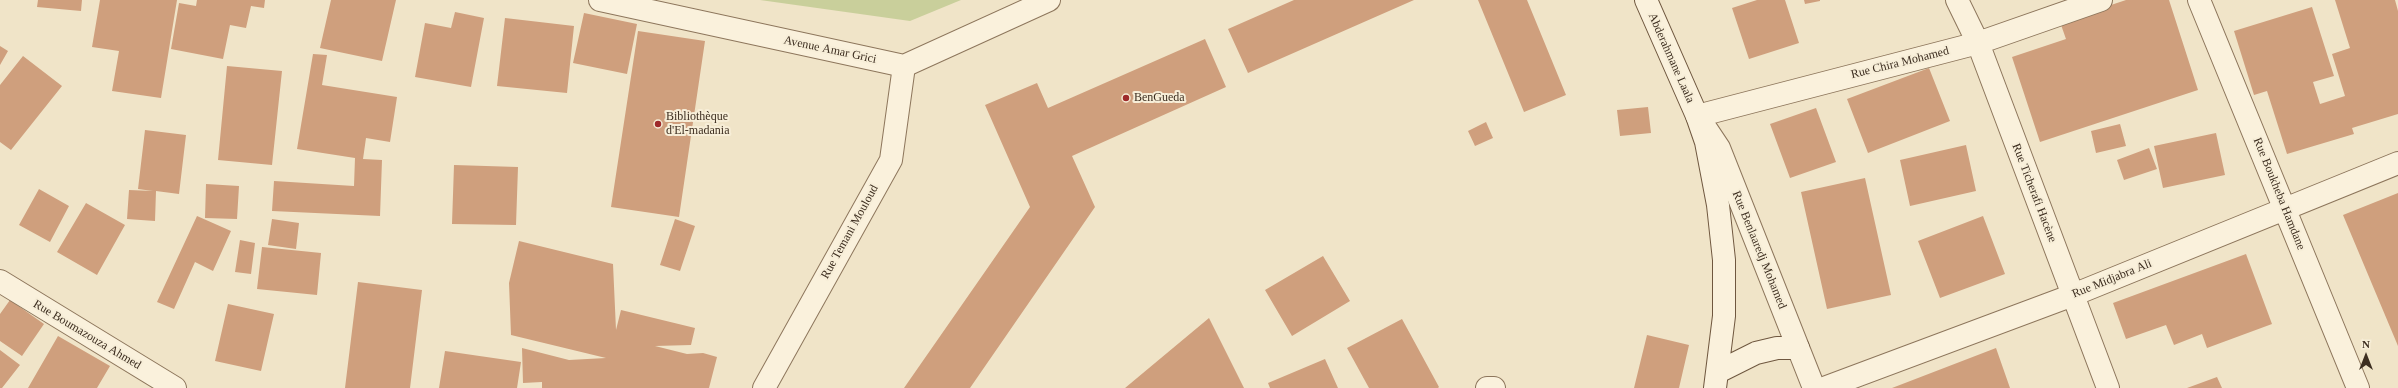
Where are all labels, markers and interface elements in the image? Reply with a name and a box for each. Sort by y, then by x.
street label: Abderahmane Laala [1645,11,1697,105]
street label: Avenue Amar Grici [782,33,878,67]
street label: Rue Chira Mohamed [1849,44,1951,82]
place label: BenGueda [1134,91,1185,105]
marker: BenGueda [1121,93,1131,103]
place label: Bibliothèque d'El-madania [666,110,729,138]
marker: Bibliothèque d'El-madania [653,119,663,129]
street label: Rue Boukheba Hamdane [2250,136,2308,252]
street label: Rue Ticherafi Hacène [2008,141,2060,245]
street label: Rue Temani Mouloud [818,183,882,281]
street label: Rue Benlaaredj Mohamed [1729,189,1789,311]
street label: Rue Midjabra Ali [2070,256,2154,302]
street label: Rue Boumazouza Ahmed [30,297,144,373]
north arrow [2346,336,2386,376]
text: N [2362,338,2370,350]

